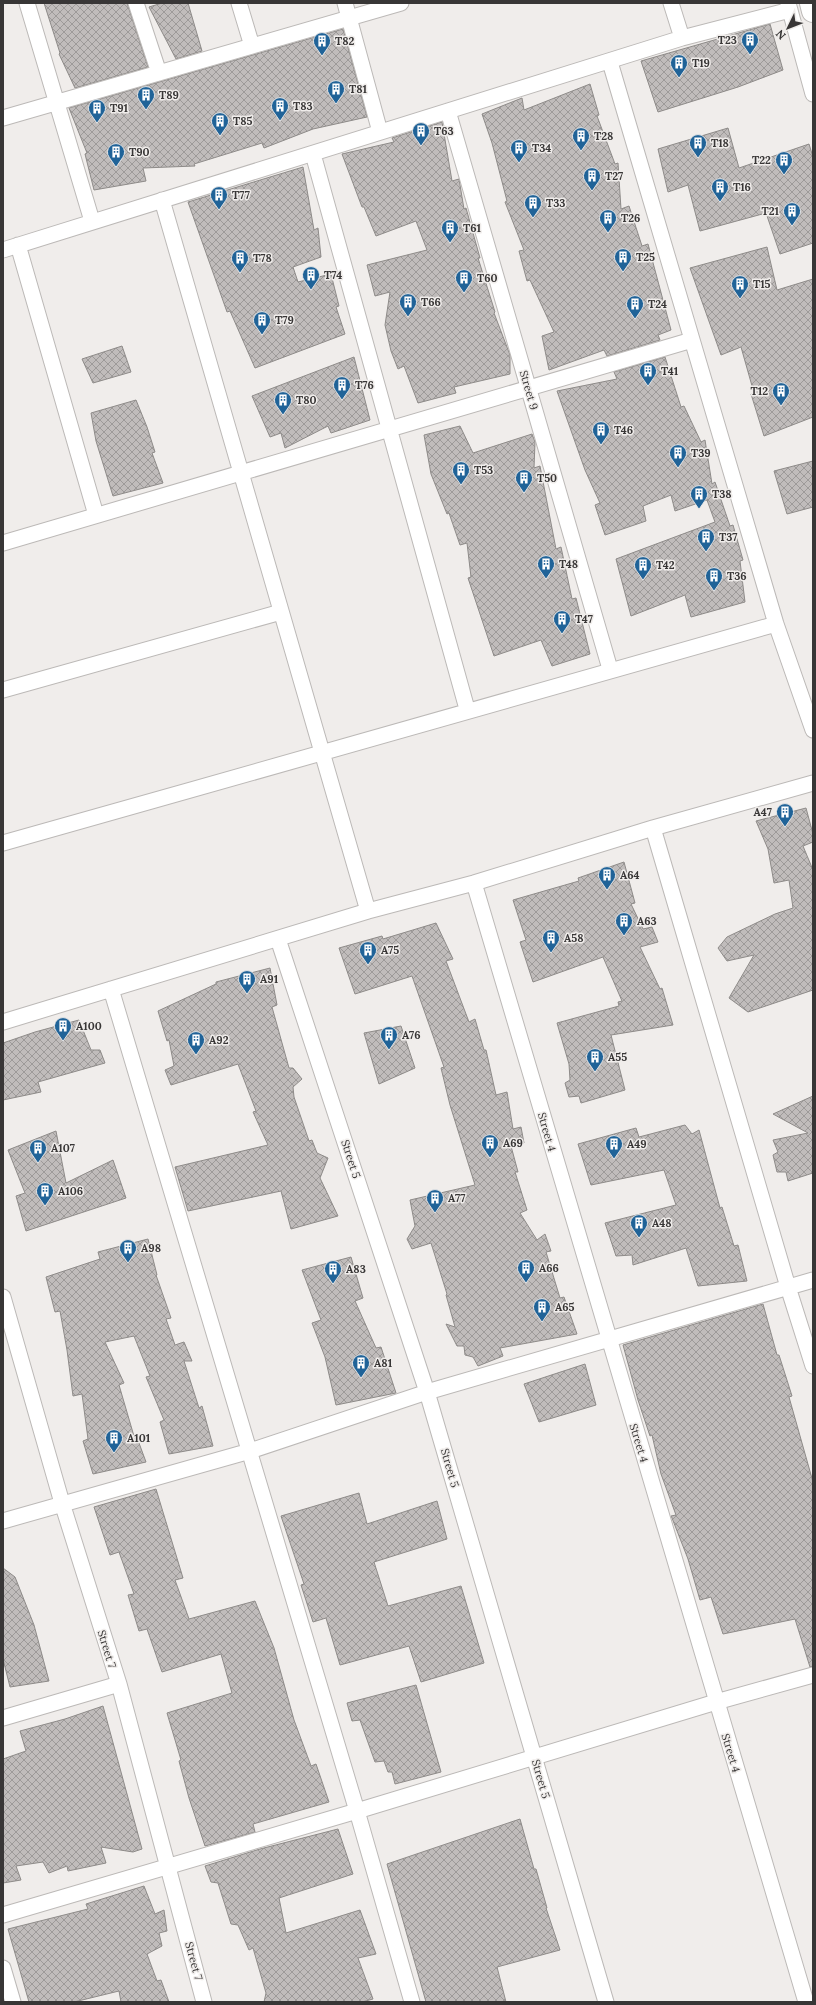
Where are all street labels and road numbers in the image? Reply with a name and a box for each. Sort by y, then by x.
street label: Street 9 [517,369,541,411]
street label: Street 4 [535,1111,559,1153]
street label: Street 5 [338,1138,364,1180]
street label: Street 4 [626,1422,652,1464]
street label: Street 5 [438,1447,462,1489]
street label: Street 7 [95,1628,119,1670]
street label: Street 4 [718,1732,744,1774]
street label: Street 5 [529,1758,553,1800]
street label: Street 7 [182,1940,206,1982]

